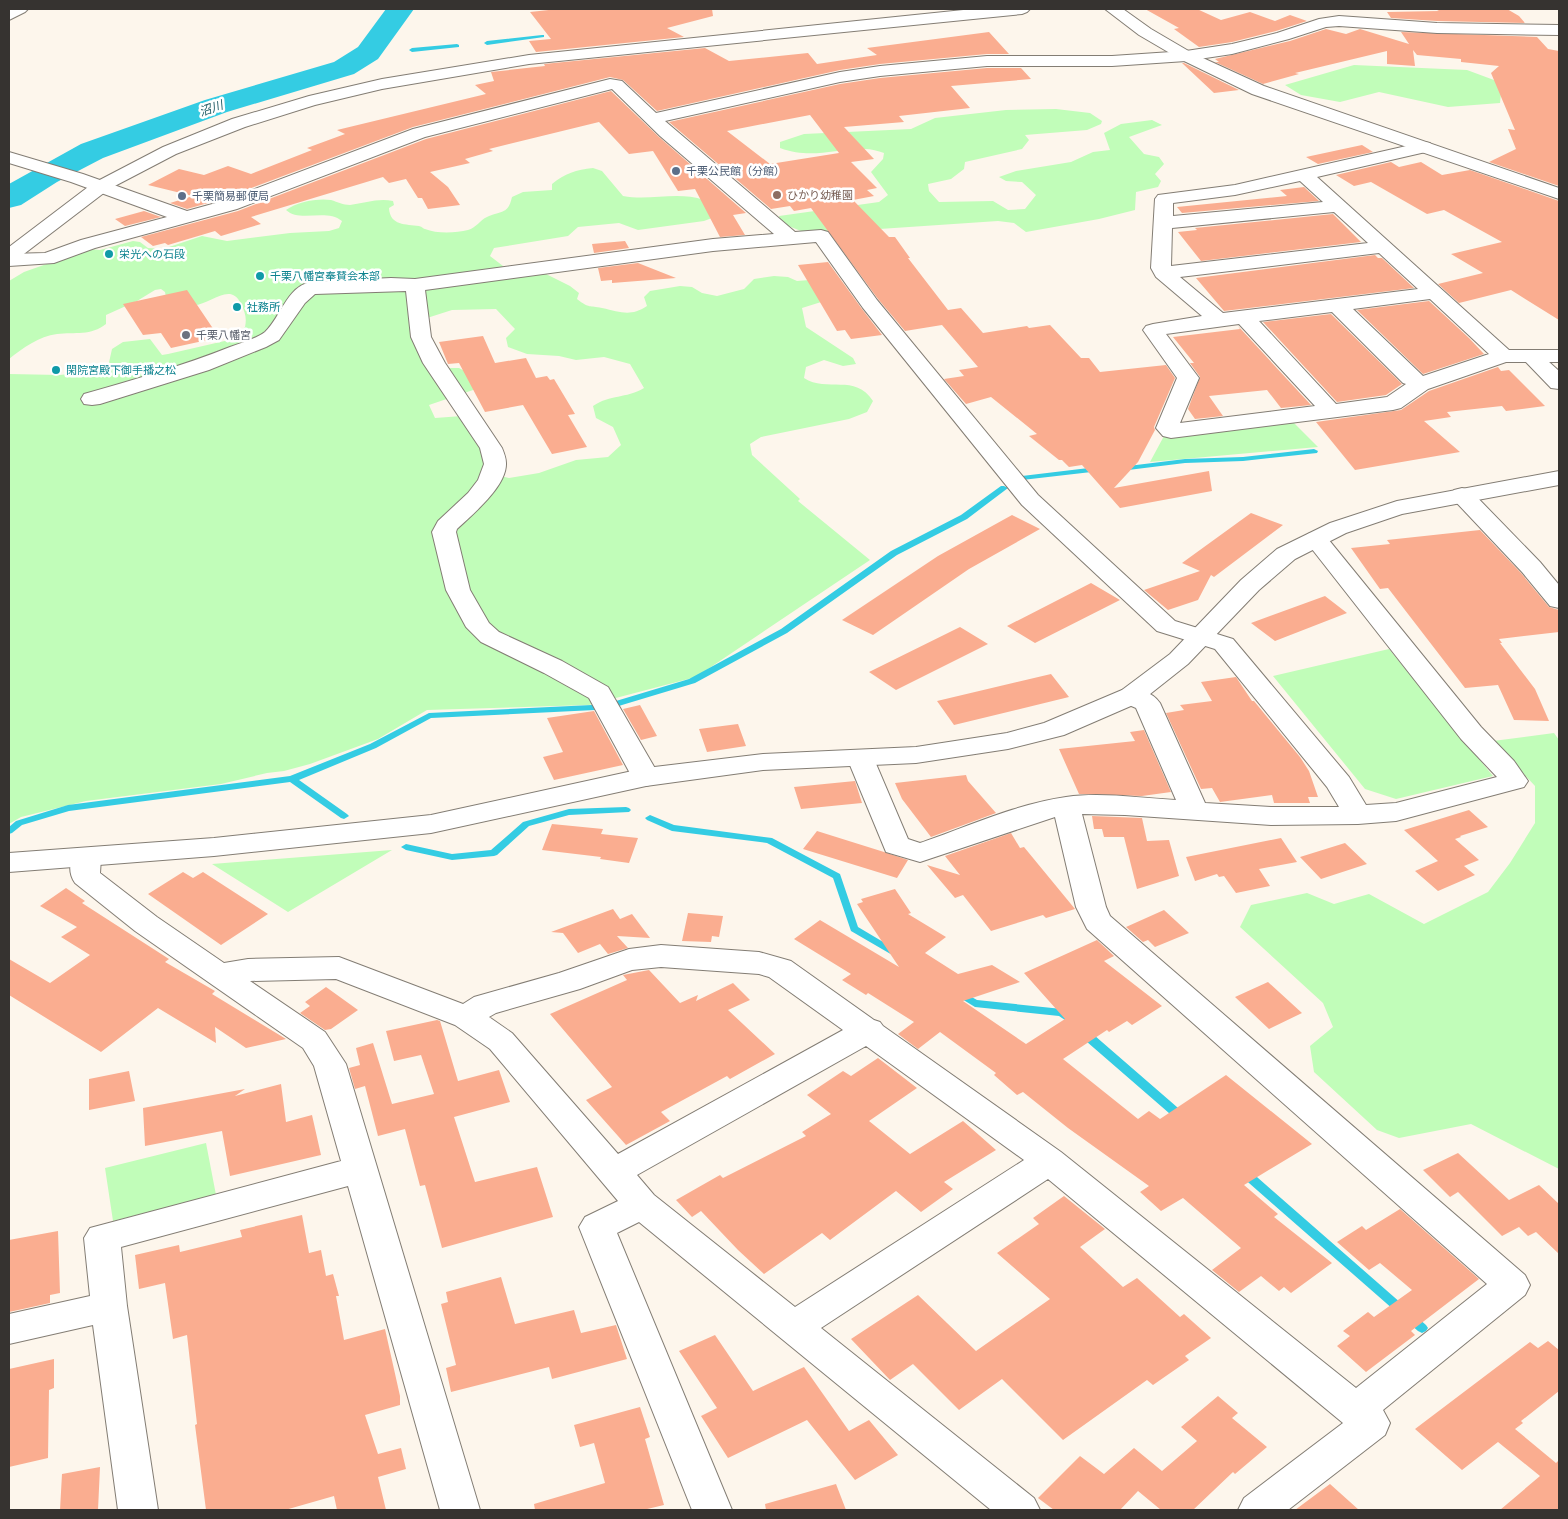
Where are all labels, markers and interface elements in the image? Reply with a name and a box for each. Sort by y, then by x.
water label: 沼川 [197,95,227,120]
place label: 千栗公民館（分館） [686,163,785,179]
marker: 千栗公民館（分館） [670,165,682,177]
place label: ひかり幼稚園 [787,187,853,203]
place label: 千栗簡易郵便局 [192,188,269,204]
marker: ひかり幼稚園 [771,189,783,201]
marker: 千栗簡易郵便局 [176,190,188,202]
place label: 栄光への石段 [119,246,185,262]
marker: 栄光への石段 [103,248,115,260]
place label: 千栗八幡宮奉賛会本部 [270,268,380,284]
marker: 千栗八幡宮奉賛会本部 [254,270,266,282]
place label: 社務所 [247,299,281,315]
marker: 社務所 [231,301,243,313]
place label: 千栗八幡宮 [196,327,251,343]
marker: 千栗八幡宮 [180,329,192,341]
place label: 閑院宮殿下御手播之松 [66,362,176,378]
marker: 閑院宮殿下御手播之松 [50,364,62,376]

